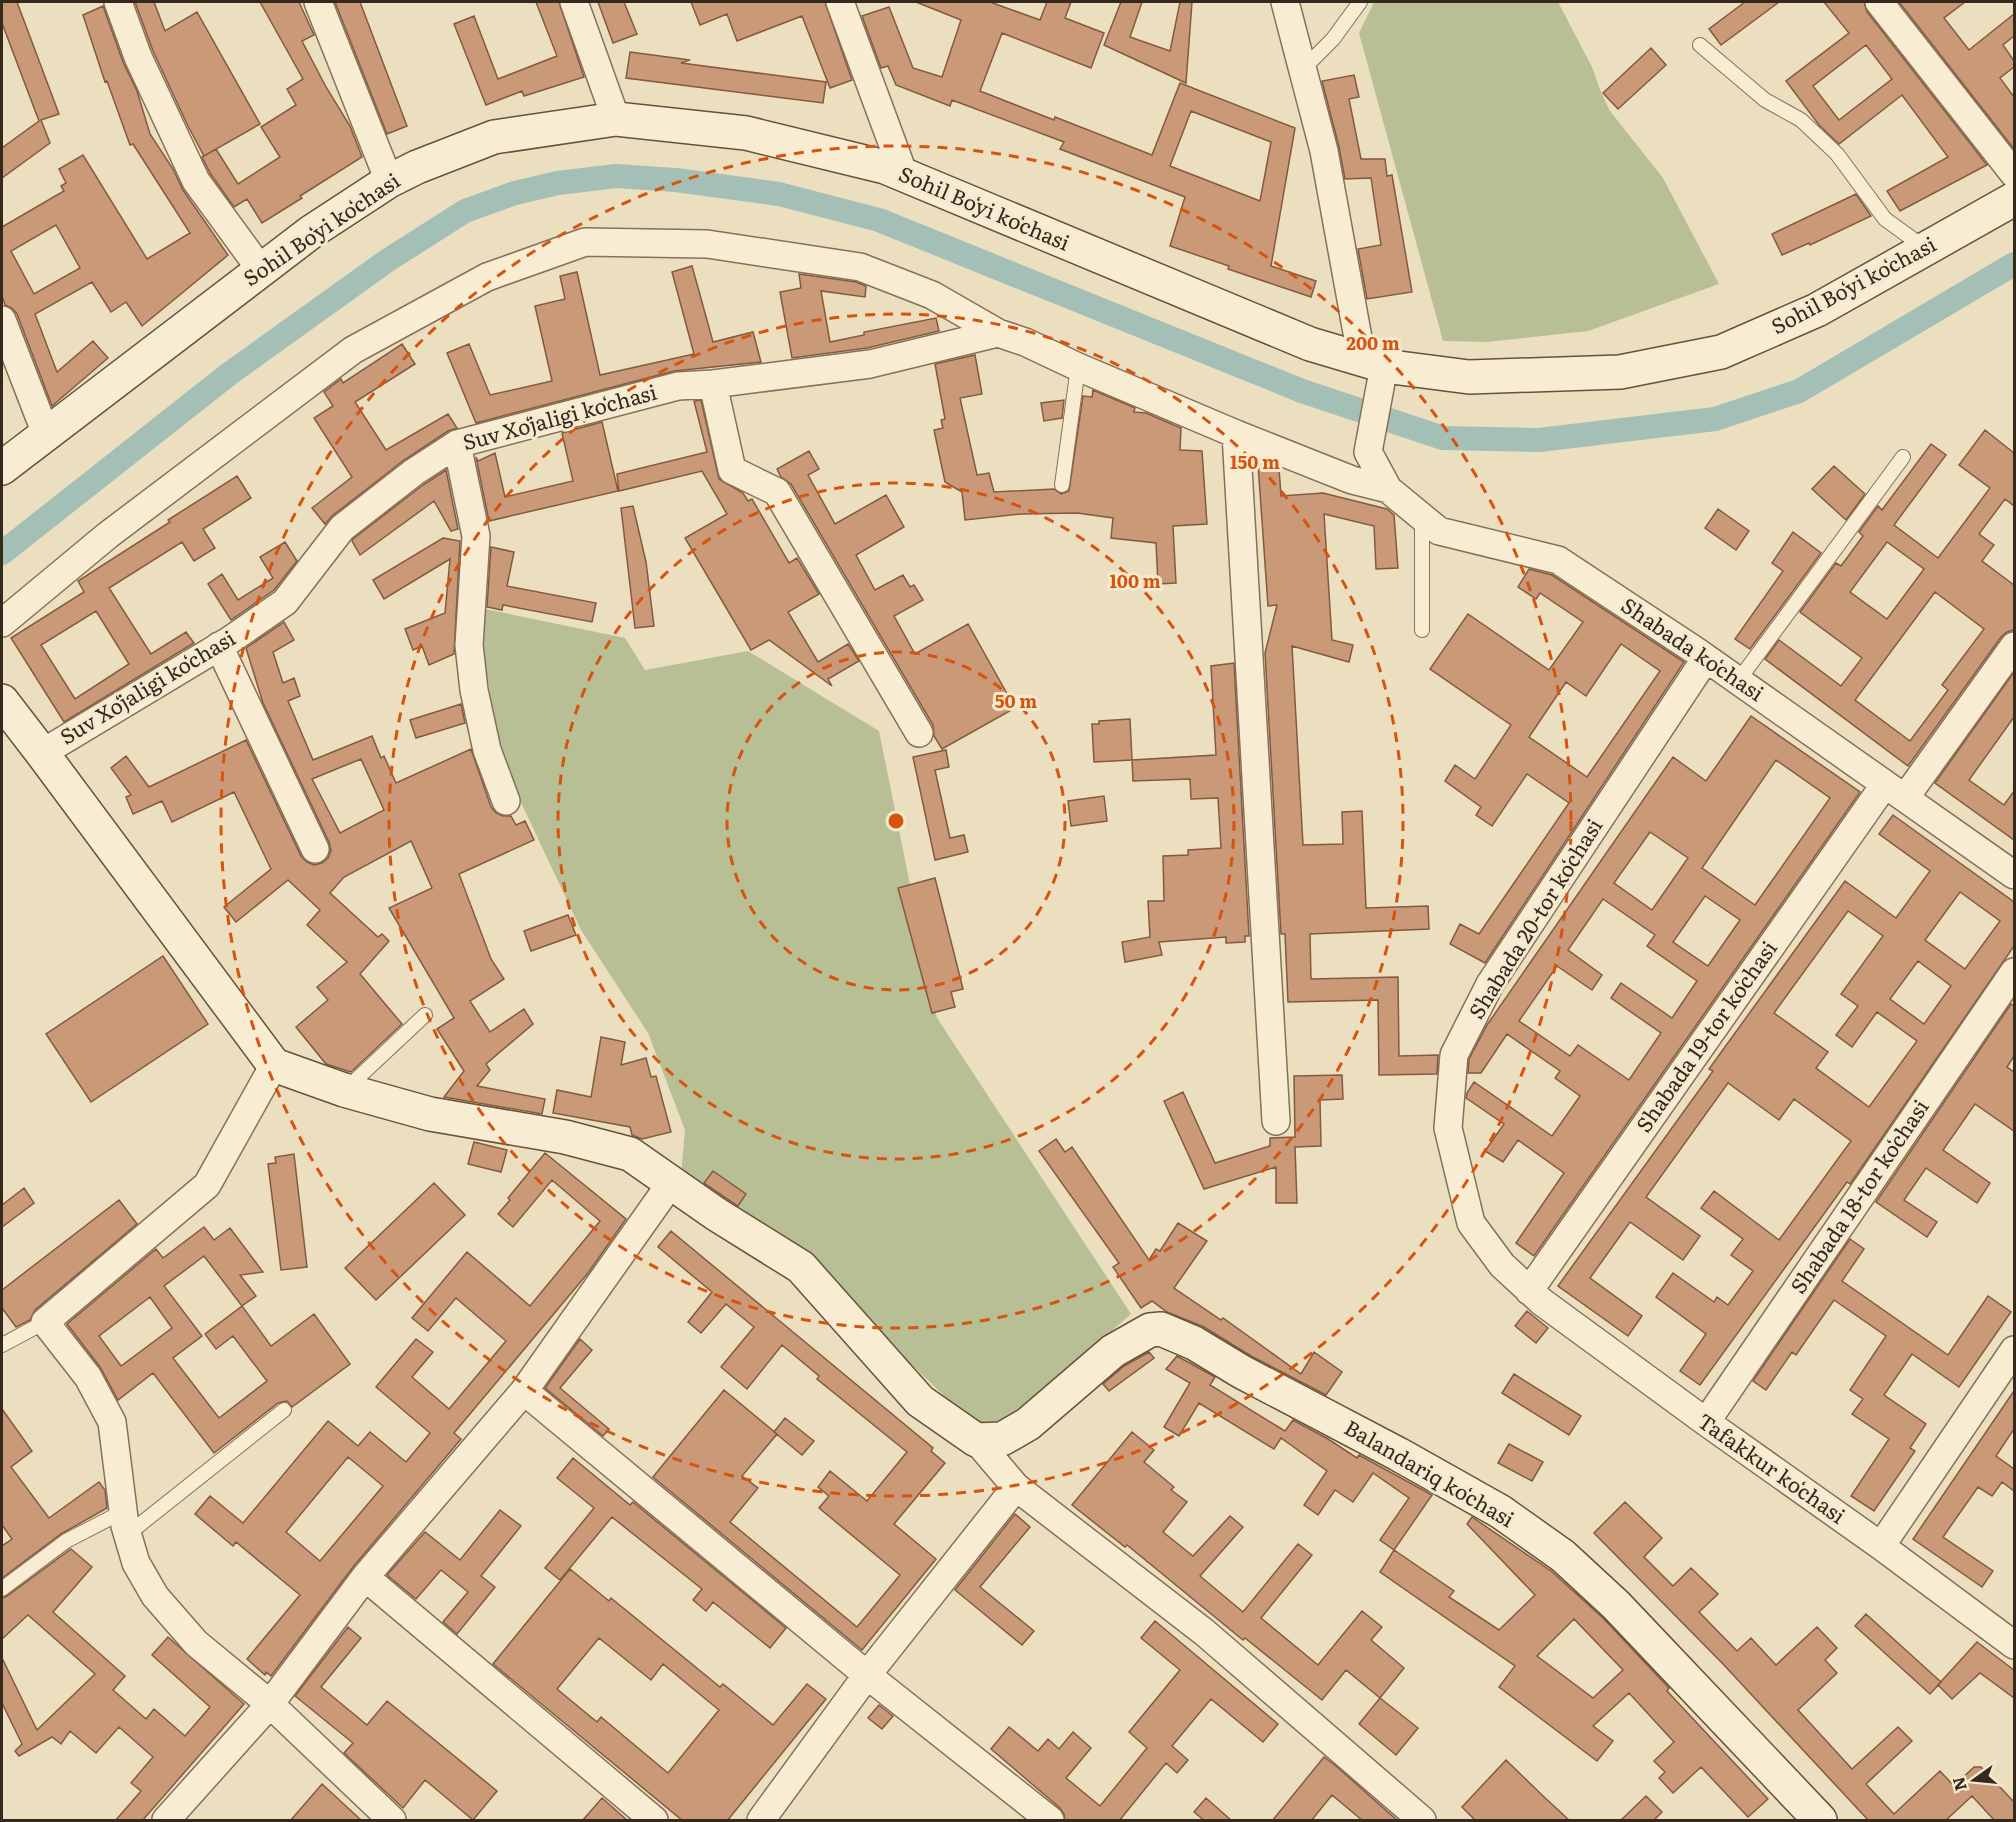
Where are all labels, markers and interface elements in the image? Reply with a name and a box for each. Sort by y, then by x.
street label: Sohil Boʻyi koʻchasi [895,157,1075,257]
street label: Sohil Boʻyi koʻchasi [236,164,405,292]
street label: Sohil Boʻyi koʻchasi [1765,227,1941,340]
text: 200 m [1346,329,1400,356]
street label: Suv Xoʻjaligi koʻchasi [459,375,660,456]
text: 150 m [1230,448,1280,475]
text: 100 m [1109,567,1161,594]
street label: Shabada koʻchasi [1616,589,1771,707]
street label: Suv Xoʻjaligi koʻchasi [53,621,240,751]
text: 50 m [995,687,1037,714]
centre of rings [886,811,906,831]
street label: Shabada 20-tor koʻchasi [1460,812,1608,1024]
street label: Shabada 19-tor koʻchasi [1627,933,1783,1138]
street label: Shabada 18-tor koʻchasi [1781,1092,1935,1299]
street label: Tafakkur koʻchasi [1692,1404,1853,1530]
street label: Balandariq koʻchasi [1340,1411,1521,1533]
north arrow [1944,1750,2004,1810]
text: N [1945,1775,1972,1794]

